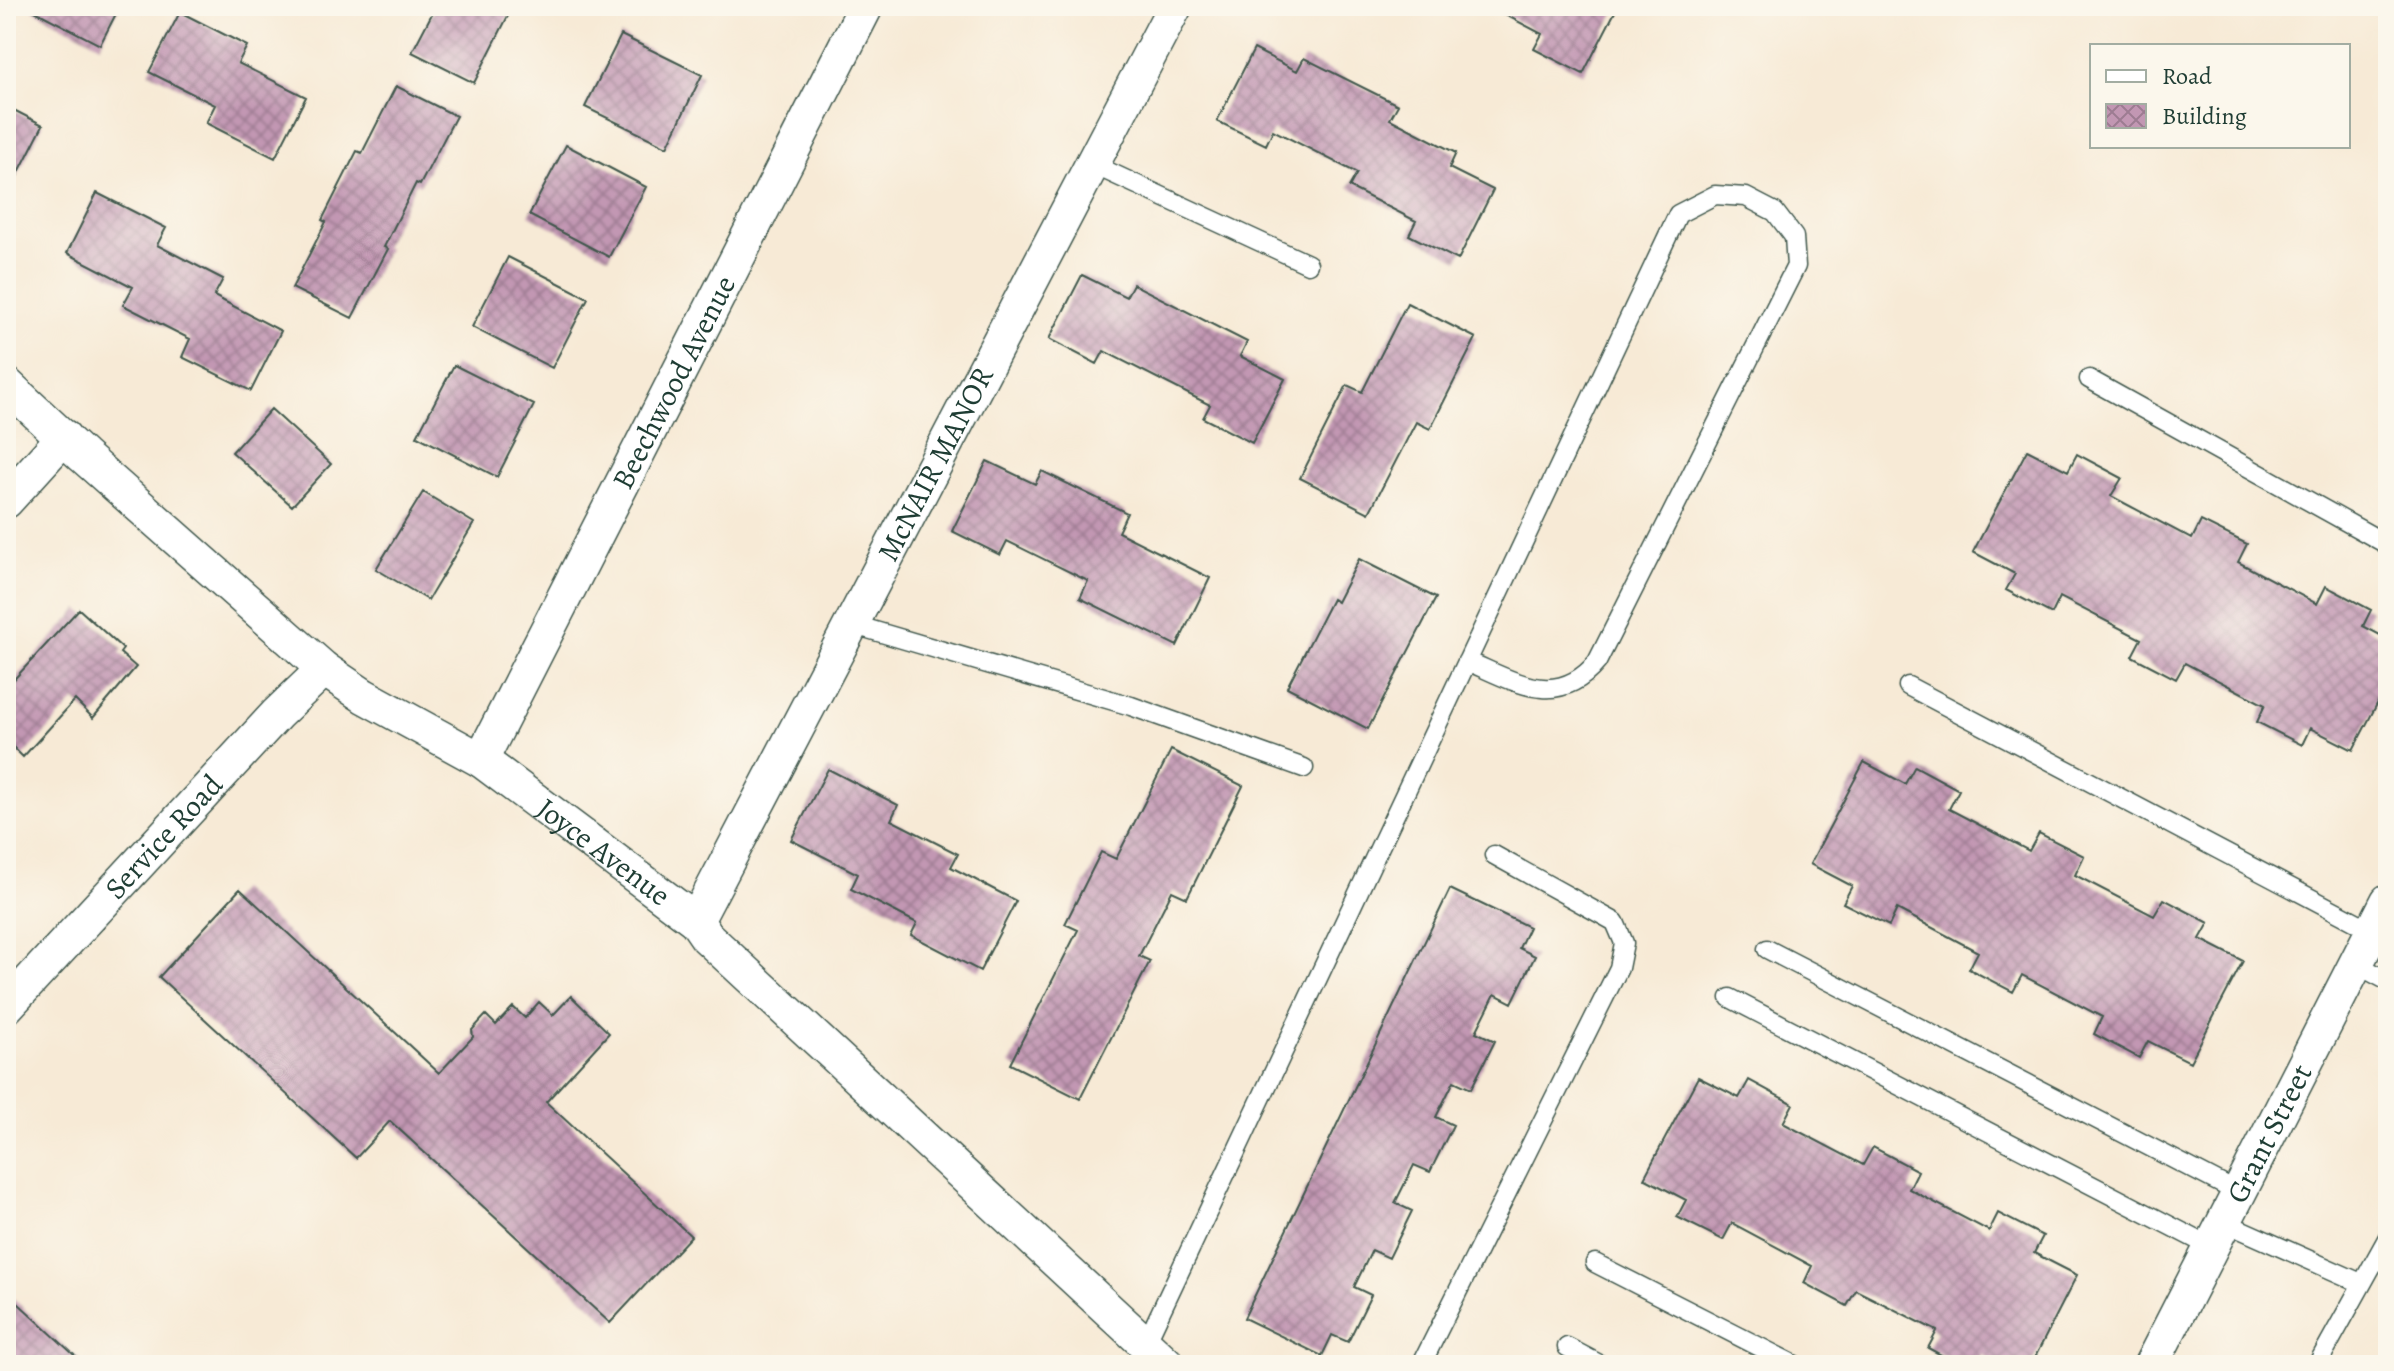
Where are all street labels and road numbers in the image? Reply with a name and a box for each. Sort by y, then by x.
street label: Beechwood Avenue [603,269,745,496]
street label: McNAIR MANOR [868,359,1003,568]
street label: Service Road [96,765,232,908]
street label: Joyce Avenue [529,789,679,915]
street label: Grant Street [2217,1057,2321,1210]

